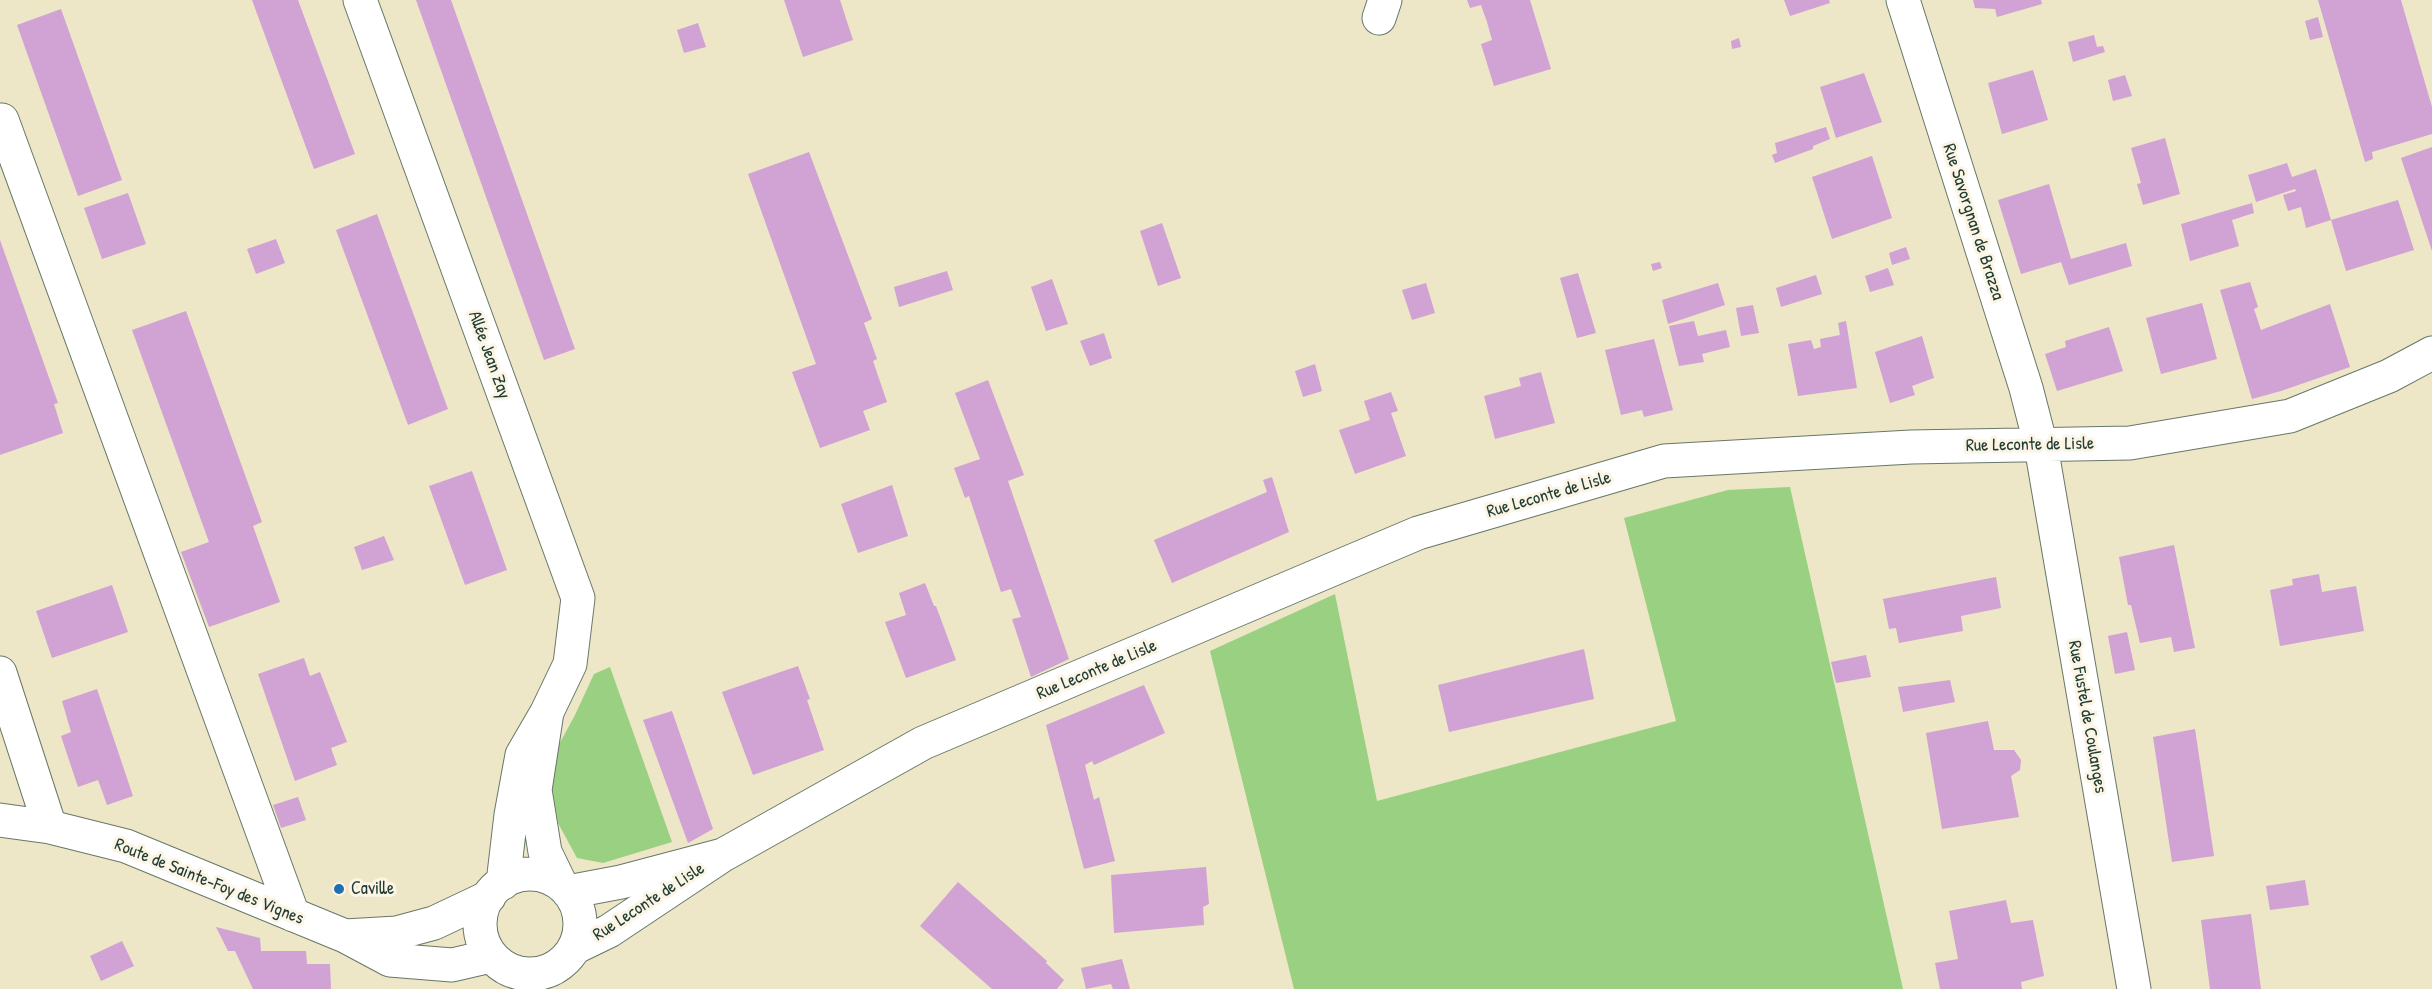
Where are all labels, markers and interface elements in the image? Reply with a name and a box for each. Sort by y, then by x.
street label: Rue Savorgnan de Brazza [1938,141,2008,303]
street label: Allée Jean Zay [463,308,515,402]
street label: Rue Leconte de Lisle [1966,433,2094,457]
street label: Rue Leconte de Lisle [1484,467,1614,523]
street label: Rue Leconte de Lisle [1034,635,1160,705]
street label: Rue Fustel de Coulanges [2063,639,2111,795]
street label: Route de Sainte-Foy des Vignes [111,834,307,930]
street label: Rue Leconte de Lisle [589,858,709,946]
place label: Caville [351,878,394,900]
marker: Caville [332,882,346,896]

